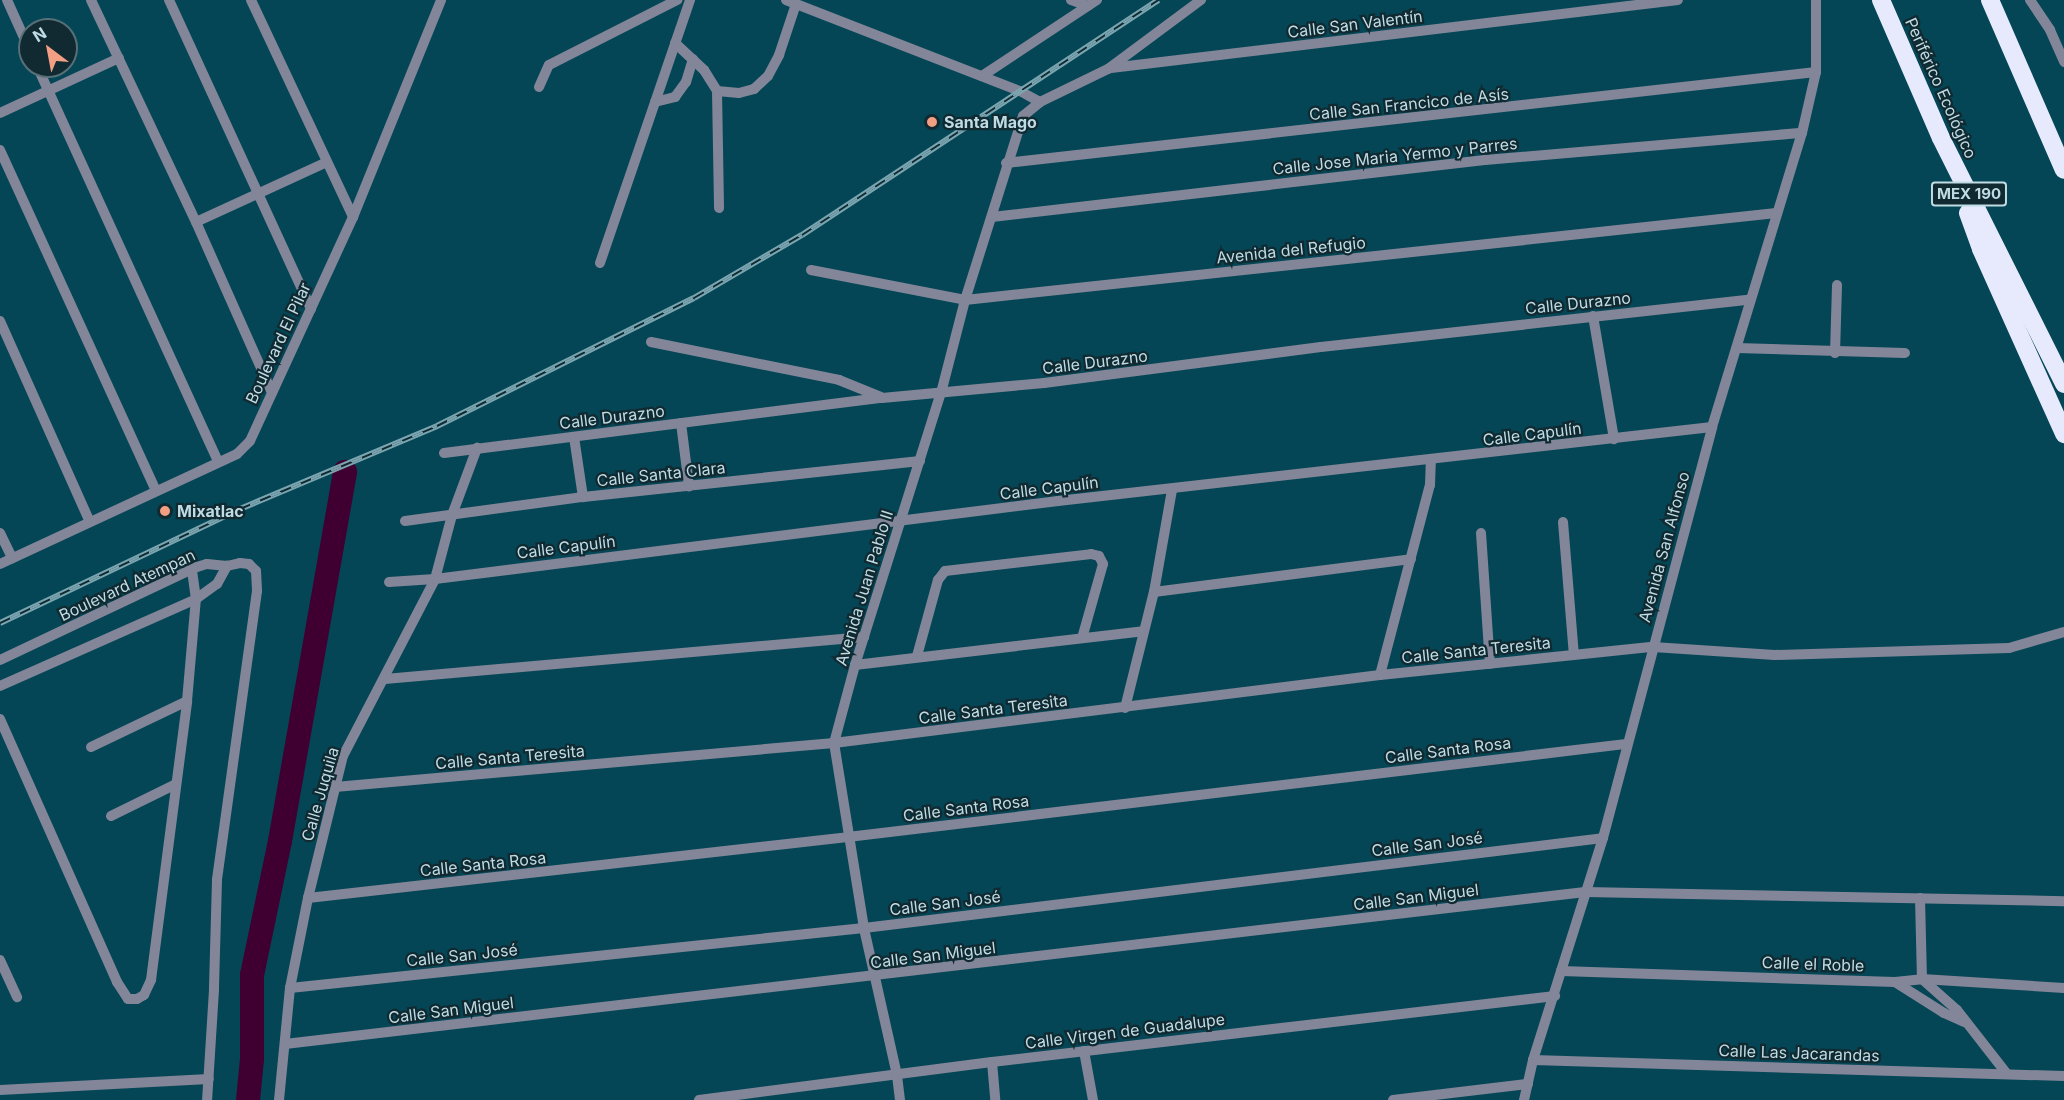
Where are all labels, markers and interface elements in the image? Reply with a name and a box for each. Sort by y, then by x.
street label: Calle San Valentín [1286,6,1424,42]
street label: Periférico Ecológico [1901,15,1981,161]
north arrow [18,18,78,78]
text: N [29,23,50,46]
street label: Calle San Francico de Asís [1308,84,1510,124]
place label: Santa Mago [944,112,1037,132]
marker: Santa Mago [925,115,939,129]
street label: Calle Jose Maria Yermo y Parres [1272,134,1518,178]
road number: MEX 190 [1930,182,2008,206]
street label: Avenida del Refugio [1215,233,1367,267]
street label: Boulevard El Pilar [242,279,314,407]
street label: Calle Durazno [1524,288,1632,318]
street label: Calle Durazno [1041,346,1149,378]
street label: Calle Durazno [558,401,666,433]
street label: Calle Capulín [1482,418,1582,450]
street label: Calle Santa Clara [596,458,726,490]
street label: Avenida San Alfonso [1635,470,1693,624]
street label: Calle Capulín [999,472,1099,504]
place label: Mixatlac [177,501,244,521]
marker: Mixatlac [158,504,172,518]
street label: Avenida Juan Pablo II [831,508,897,668]
street label: Calle Capulín [516,531,616,563]
street label: Boulevard Atempan [56,545,198,625]
street label: Calle Santa Teresita [1400,633,1552,667]
street label: Calle Santa Teresita [917,690,1069,728]
street label: Calle Santa Rosa [1384,733,1512,767]
street label: Calle Santa Teresita [435,741,585,773]
street label: Calle Juquila [297,745,343,843]
street label: Calle Santa Rosa [902,791,1030,825]
street label: Calle San José [1370,828,1484,860]
street label: Calle Santa Rosa [419,848,547,880]
street label: Calle San Miguel [1352,880,1480,914]
street label: Calle San José [888,887,1002,919]
street label: Calle San Miguel [869,938,997,972]
street label: Calle San José [405,940,519,970]
street label: Calle el Roble [1761,953,1865,975]
street label: Calle San Miguel [387,993,515,1027]
street label: Calle Virgen de Guadalupe [1024,1009,1226,1053]
street label: Calle Las Jacarandas [1718,1041,1880,1065]

